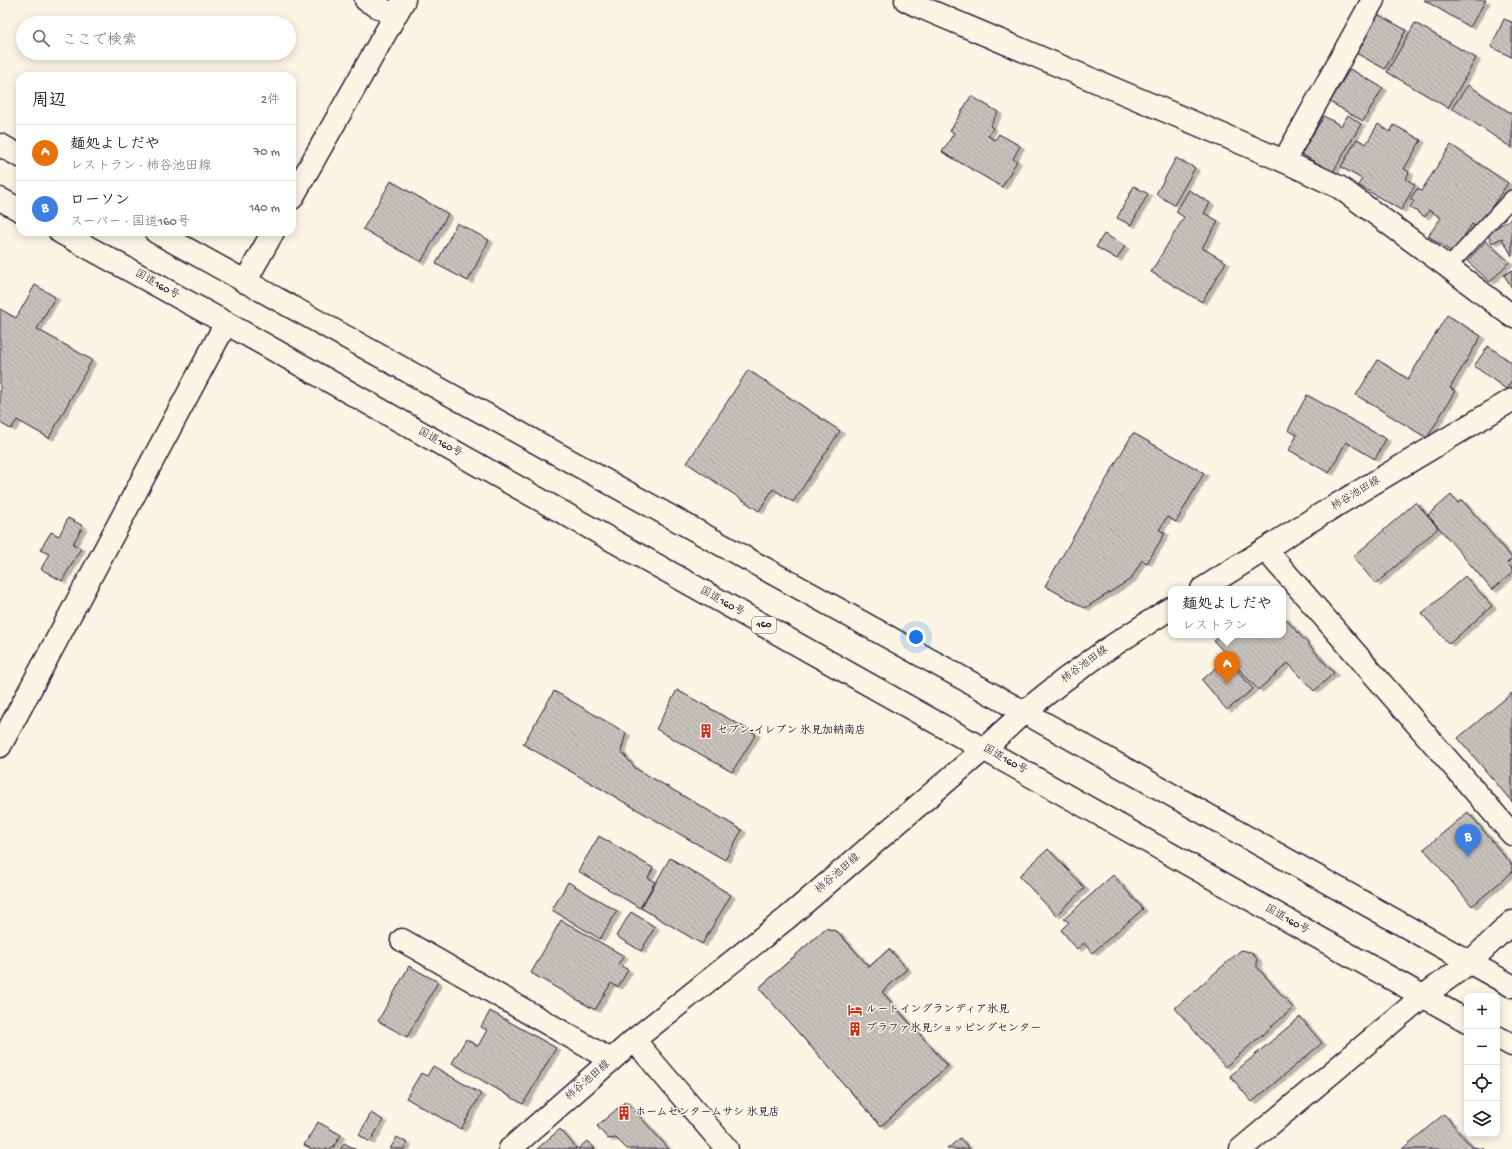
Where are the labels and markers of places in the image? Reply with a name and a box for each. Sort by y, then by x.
pin: A [1214,651,1240,684]
building icon: セブン-イレブン 氷見加納南店 [698,723,714,739]
place label: セブン-イレブン 氷見加納南店 [717,723,866,737]
pin: B [1455,824,1481,857]
hotel icon: ルートイングランディア氷見 [847,1002,863,1018]
place label: ルートイングランディア氷見 [866,1003,1009,1016]
building icon: プラファ氷見ショッピングセンター [847,1021,863,1037]
place label: プラファ氷見ショッピングセンター [866,1022,1041,1035]
building icon: ホームセンタームサシ 氷見店 [616,1105,632,1121]
place label: ホームセンタームサシ 氷見店 [635,1106,780,1119]

